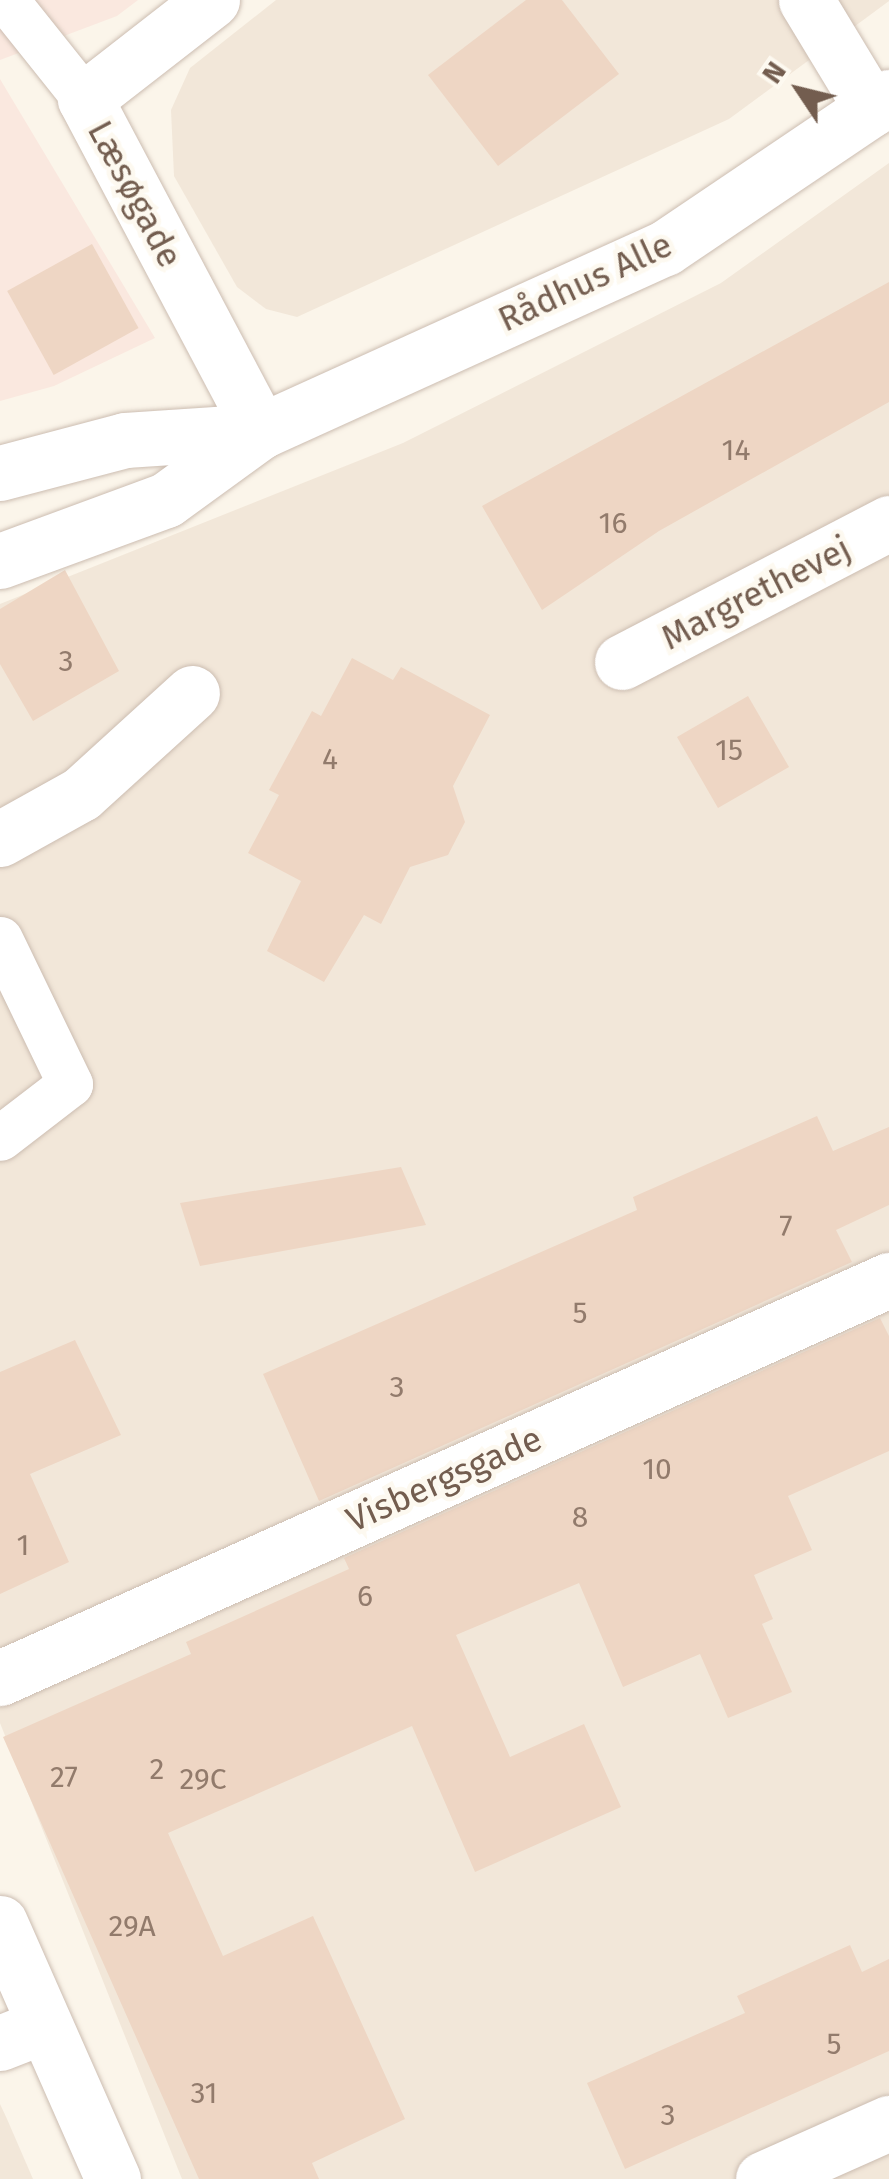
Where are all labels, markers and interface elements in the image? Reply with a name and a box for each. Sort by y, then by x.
north arrow [749,40,849,140]
text: N [755,55,793,90]
street label: Læsøgade [79,113,191,275]
street label: Rådhus Alle [491,224,679,340]
house number: 14 [722,432,750,468]
house number: 16 [599,505,627,541]
street label: Margrethevej [654,527,858,659]
house number: 3 [59,643,73,679]
house number: 15 [715,732,743,768]
house number: 4 [322,741,338,777]
house number: 7 [779,1208,793,1244]
house number: 5 [572,1295,588,1331]
house number: 3 [390,1369,404,1405]
street label: Visbergsgade [340,1417,548,1541]
house number: 10 [642,1451,672,1487]
house number: 8 [572,1499,588,1535]
house number: 1 [17,1527,29,1563]
house number: 6 [357,1578,373,1614]
house number: 2 [150,1751,164,1787]
house number: 27 [50,1759,78,1795]
house number: 29C [179,1761,227,1797]
house number: 29A [108,1908,156,1944]
house number: 5 [826,2026,842,2062]
house number: 31 [190,2075,218,2111]
house number: 3 [661,2097,675,2133]

